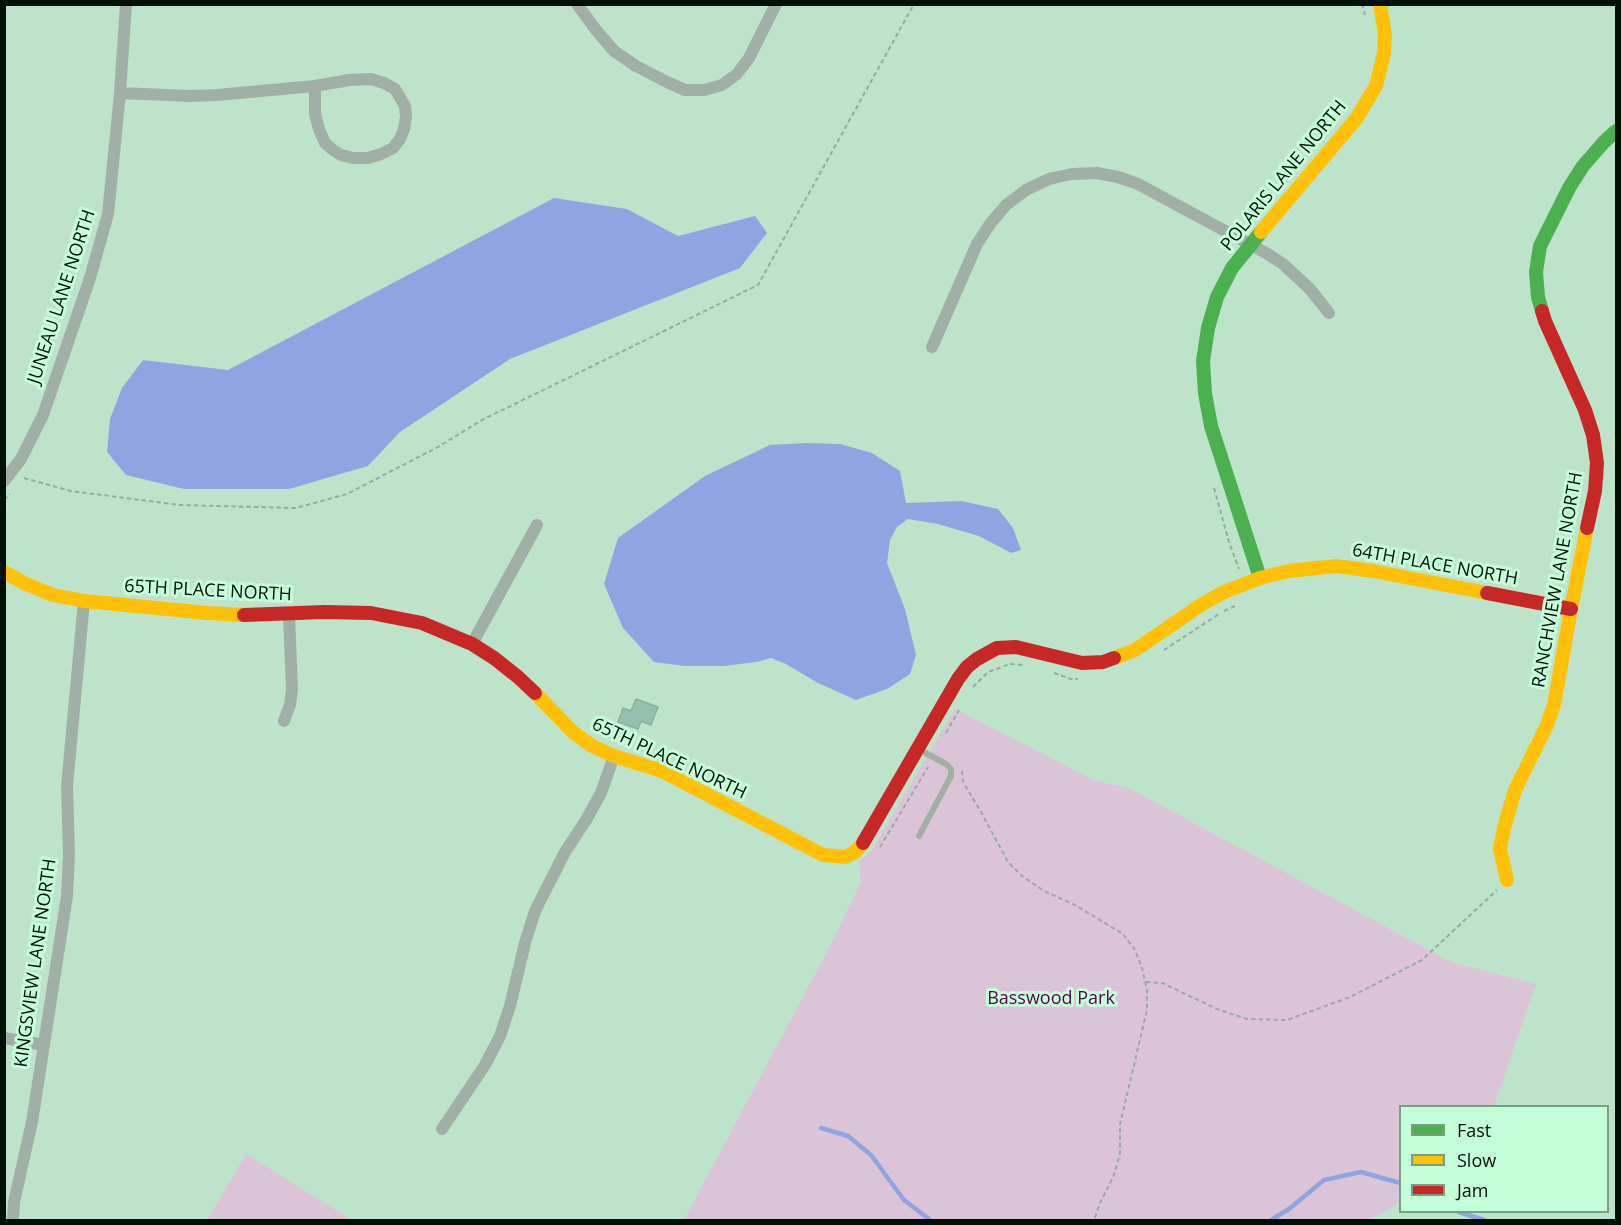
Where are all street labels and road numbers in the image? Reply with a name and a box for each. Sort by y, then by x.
street label: POLARIS LANE NORTH [1217,96,1351,256]
street label: JUNEAU LANE NORTH [24,207,100,387]
street label: RANCHVIEW LANE NORTH [1528,471,1588,689]
street label: 64TH PLACE NORTH [1350,540,1520,590]
street label: 65TH PLACE NORTH [124,576,292,606]
street label: 65TH PLACE NORTH [588,714,750,804]
street label: KINGSVIEW LANE NORTH [11,857,61,1069]

